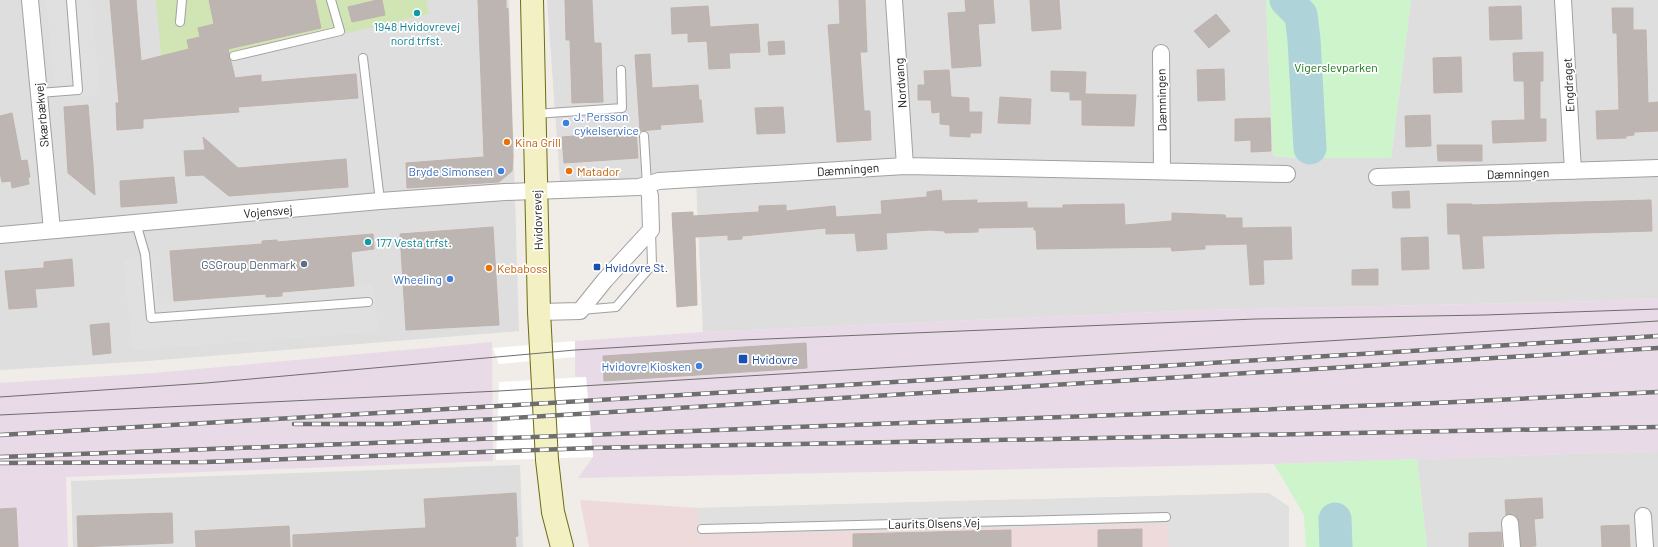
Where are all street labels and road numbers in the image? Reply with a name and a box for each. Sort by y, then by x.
street label: Nordvang [891,58,909,108]
street label: Engdraget [1560,58,1576,112]
street label: Dæmningen [1153,69,1169,131]
street label: Skærbækvej [31,82,51,148]
street label: Dæmningen [816,160,880,178]
street label: Dæmningen [1487,165,1549,181]
street label: Hvidovrevej [529,189,545,250]
street label: Vojensvej [243,202,293,220]
street label: Laurits Olsens Vej [888,515,980,531]

